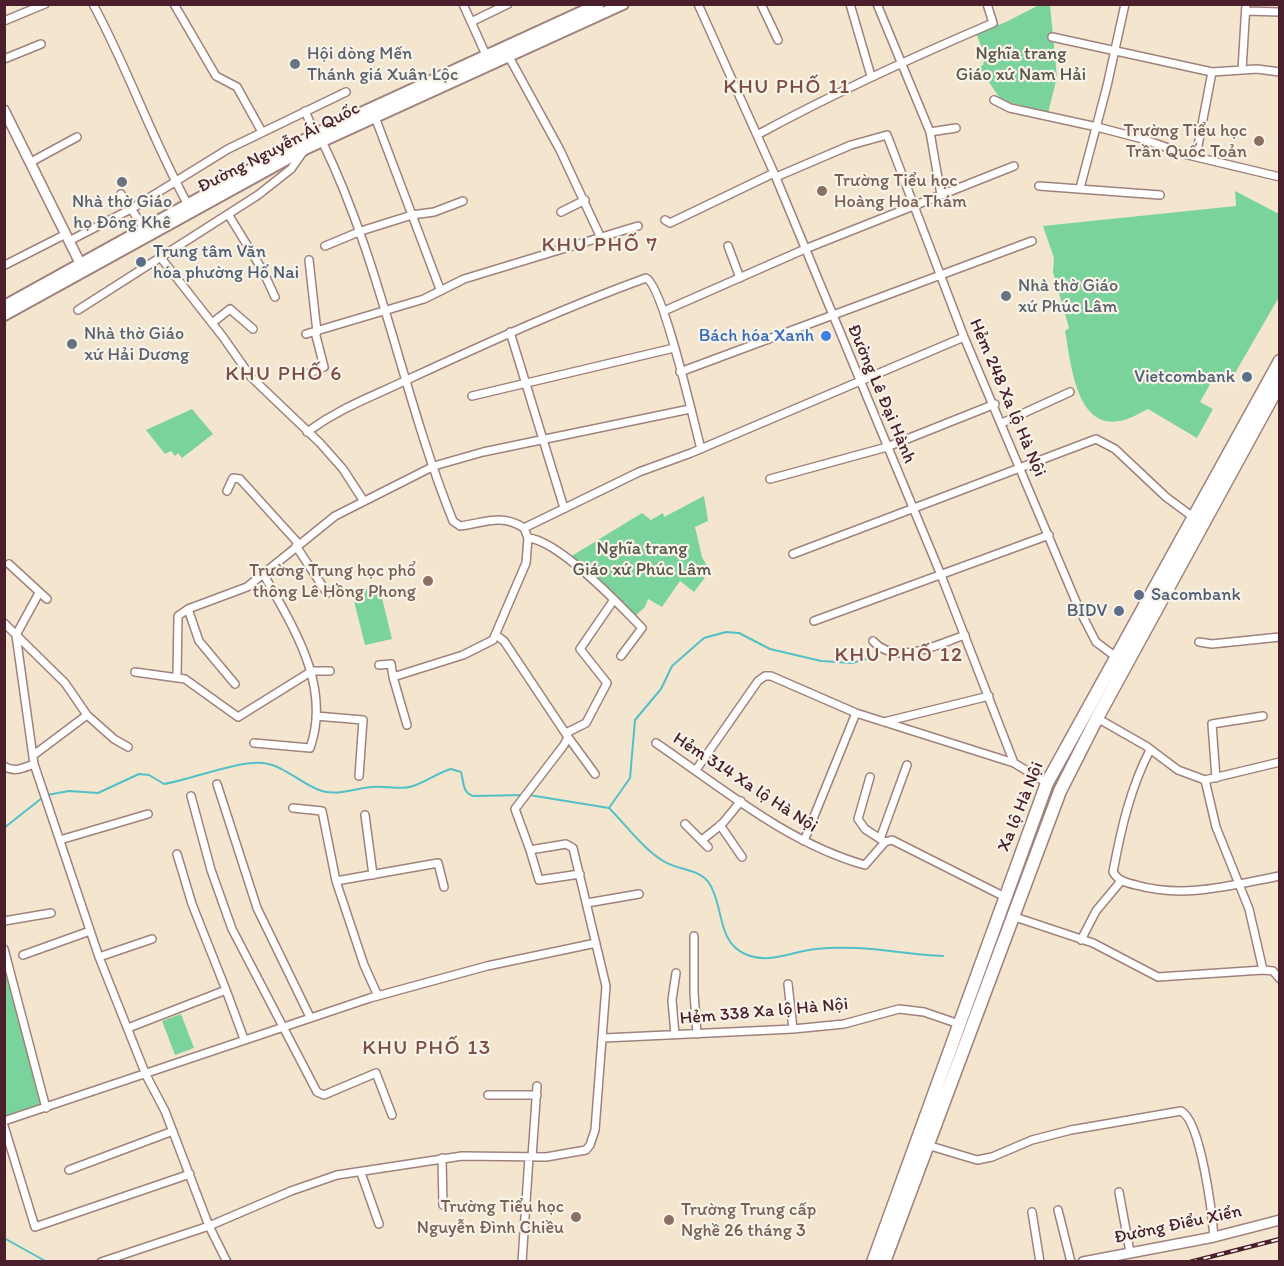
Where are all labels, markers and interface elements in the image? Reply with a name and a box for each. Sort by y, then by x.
place label: Hội dòng Mến Thánh giá Xuân Lộc [307,43,458,86]
park label: Nghĩa trang Giáo xứ Nam Hải [956,43,1086,86]
marker: Hội dòng Mến Thánh giá Xuân Lộc [288,57,302,71]
district label: KHU PHỐ 11 [723,75,851,101]
street label: Đường Nguyễn Ái Quốc [194,98,364,198]
place label: Trường Tiểu học Trần Quốc Toản [1123,120,1247,162]
marker: Trường Tiểu học Trần Quốc Toản [1252,134,1266,148]
place label: Trường Tiểu học Hoàng Hoa Thám [834,170,967,213]
marker: Nhà thờ Giáo họ Đông Khê [115,175,129,189]
marker: Trường Tiểu học Hoàng Hoa Thám [815,184,829,198]
place label: Nhà thờ Giáo họ Đông Khê [72,191,172,234]
district label: KHU PHỐ 7 [542,233,658,259]
place label: Trung tâm Văn hóa phường Hố Nai [153,241,299,284]
marker: Trung tâm Văn hóa phường Hố Nai [134,255,148,269]
place label: Nhà thờ Giáo xứ Phúc Lâm [1018,275,1118,318]
marker: Nhà thờ Giáo xứ Phúc Lâm [999,289,1013,303]
street label: Hẻm 248 Xa lộ Hà Nội [964,316,1050,480]
street label: Đường Lê Đại Hành [842,321,920,467]
place label: Nhà thờ Giáo xứ Hải Dương [84,323,189,366]
place label: Bách hóa Xanh [699,325,814,347]
marker: Bách hóa Xanh [819,329,833,343]
marker: Nhà thờ Giáo xứ Hải Dương [65,337,79,351]
district label: KHU PHỐ 6 [225,362,343,388]
place label: Vietcombank [1134,366,1235,388]
marker: Vietcombank [1240,370,1254,384]
park label: Nghĩa trang Giáo xứ Phúc Lâm [573,538,711,580]
place label: Trường Trung học phổ thông Lê Hồng Phong [249,560,416,602]
marker: Trường Trung học phổ thông Lê Hồng Phong [421,574,435,588]
place label: Sacombank [1151,584,1241,606]
marker: Sacombank [1132,588,1146,602]
place label: BIDV [1067,600,1107,622]
marker: BIDV [1112,604,1126,618]
district label: KHU PHỐ 12 [835,643,963,669]
street label: Hẻm 314 Xa lộ Hà Nội [668,728,822,838]
street label: Xa lộ Hà Nội [993,759,1049,855]
street label: Hẻm 338 Xa lộ Hà Nội [679,994,849,1030]
district label: KHU PHỐ 13 [362,1036,492,1062]
place label: Trường Tiểu học Nguyễn Đình Chiều [417,1196,564,1238]
place label: Trường Trung cấp Nghề 26 tháng 3 [681,1199,816,1242]
street label: Đường Điểu Xiển [1112,1201,1244,1249]
marker: Trường Tiểu học Nguyễn Đình Chiều [569,1210,583,1224]
marker: Trường Trung cấp Nghề 26 tháng 3 [662,1213,676,1227]

